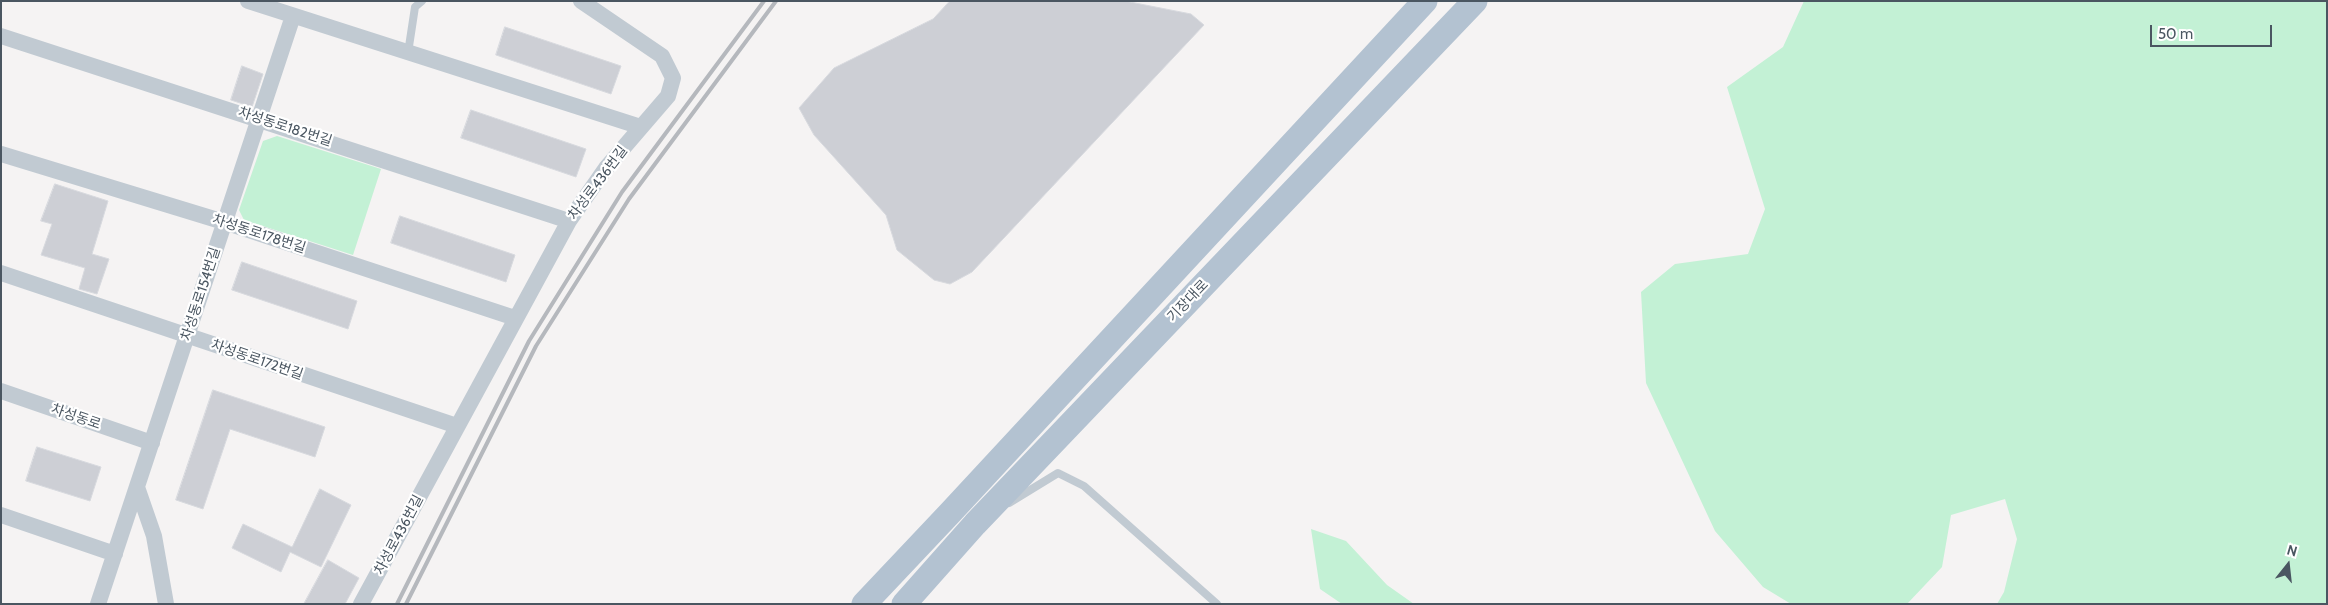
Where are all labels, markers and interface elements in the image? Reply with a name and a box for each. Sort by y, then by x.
scale bar [2153,15,2276,47]
text: 50 m [2158,25,2193,43]
street label: 차성동로182번길 [236,104,334,150]
street label: 차성로436번길 [565,143,631,223]
street label: 차성동로178번길 [210,211,308,257]
street label: 차성동로154번길 [178,245,224,343]
street label: 기장대로 [1164,277,1212,325]
street label: 차성동로172번길 [209,336,305,384]
street label: 차성동로 [49,401,103,433]
street label: 차성로436번길 [371,492,427,578]
north arrow [2263,540,2313,590]
text: N [2285,541,2299,561]

